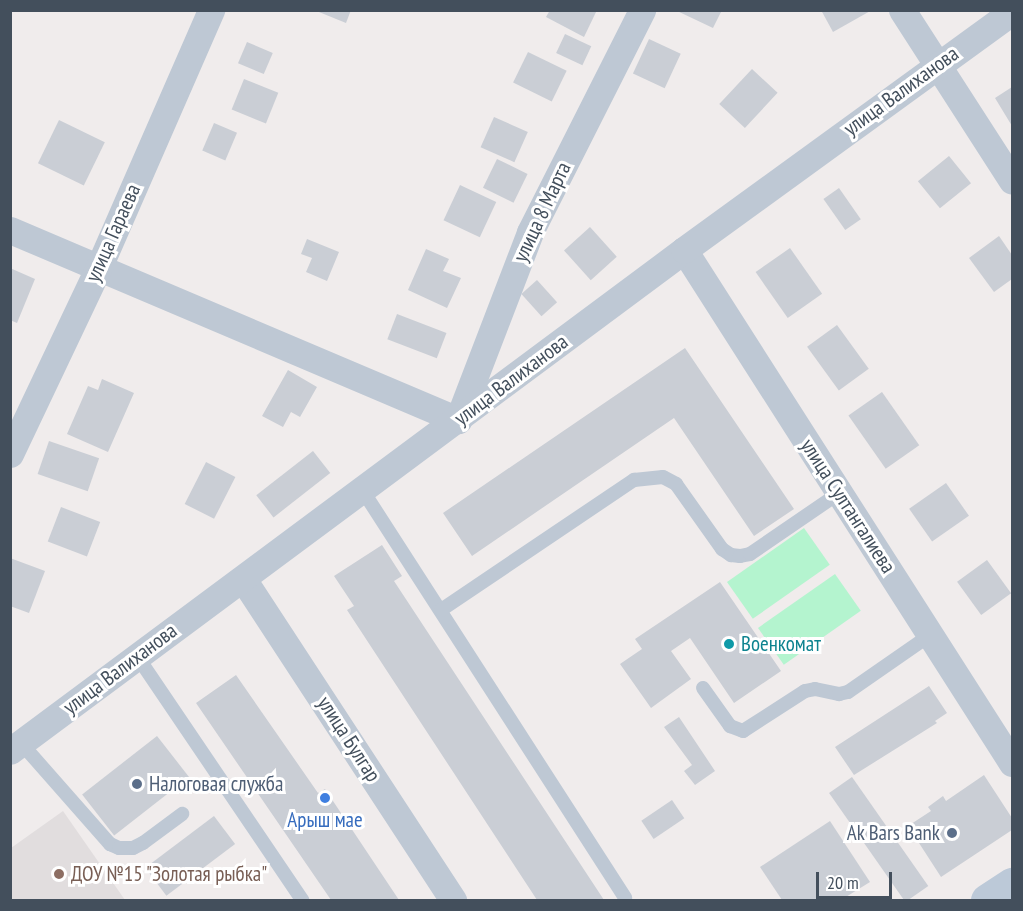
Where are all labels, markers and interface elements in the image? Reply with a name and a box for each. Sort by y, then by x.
street label: улица Валиханова [839,41,963,141]
street label: улица 8 Марта [508,158,576,266]
street label: улица Гараева [80,180,146,286]
street label: улица Валиханова [449,329,573,431]
street label: улица Султангалиева [795,434,901,578]
street label: улица Валиханова [58,618,182,720]
place label: Военкомат [741,631,821,657]
marker: Военкомат [722,637,736,651]
street label: улица Булгар [312,692,386,786]
place label: Налоговая служба [149,771,283,797]
marker: Налоговая служба [130,777,144,791]
marker: Арыш мае [318,791,332,805]
place label: Арыш мае [287,807,363,833]
place label: Ak Bars Bank [846,820,940,846]
marker: Ak Bars Bank [945,826,959,840]
scale bar [819,860,896,898]
place label: ДОУ №15 "Золотая рыбка" [71,861,269,887]
marker: ДОУ №15 "Золотая рыбка" [52,867,66,881]
text: 20 m [827,871,859,894]

